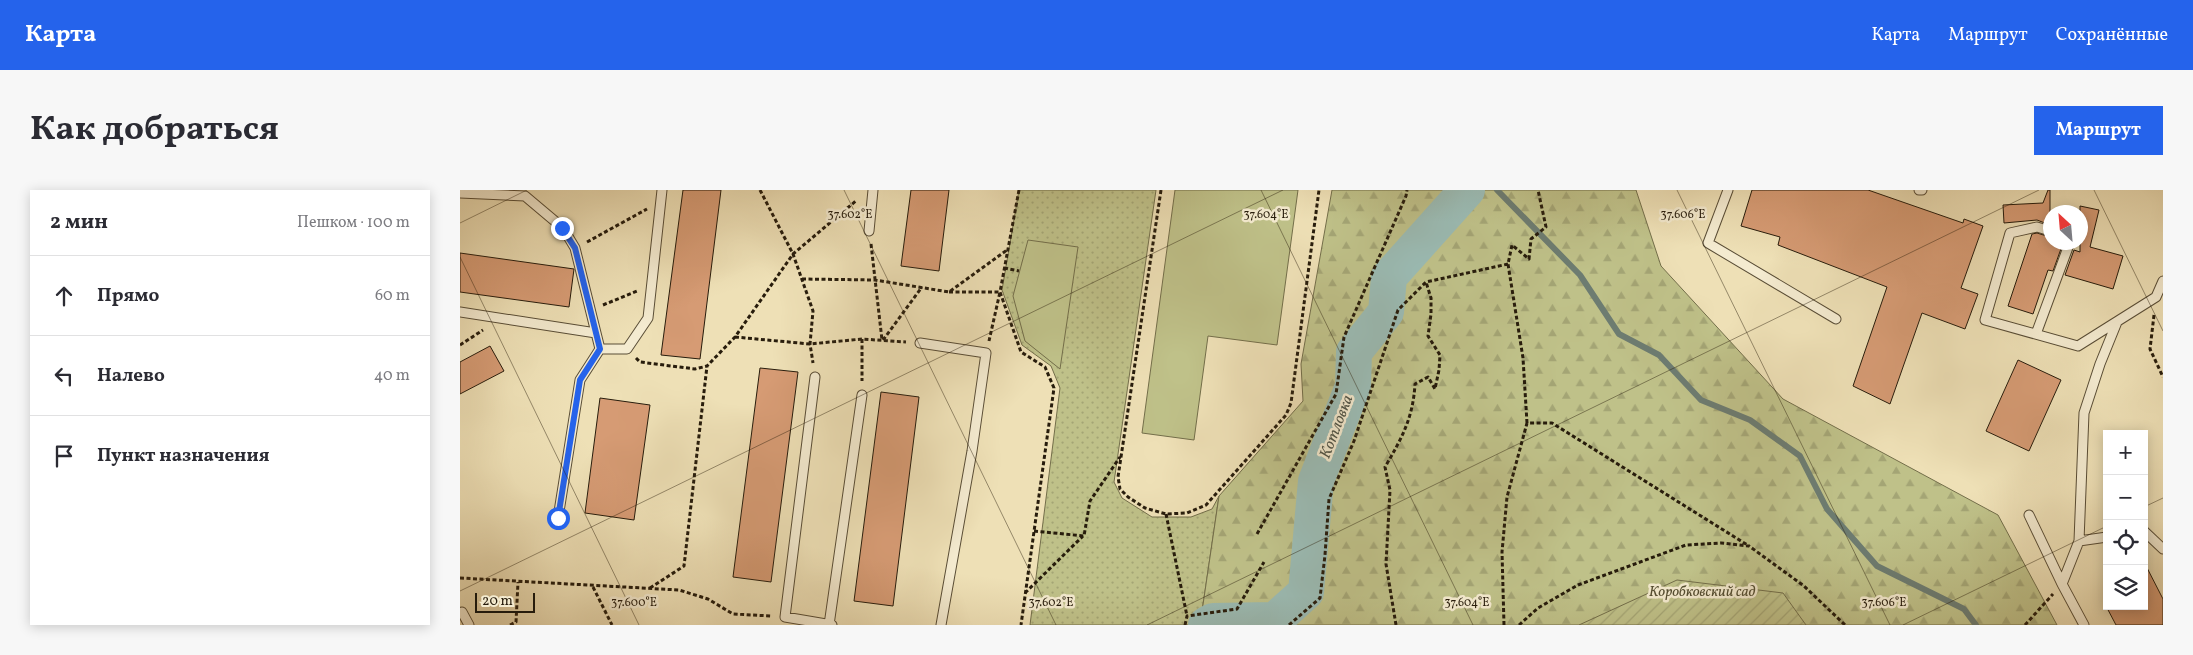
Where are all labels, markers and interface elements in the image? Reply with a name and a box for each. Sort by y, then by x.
text: Карта [25,18,96,52]
text: Карта [1871,23,1920,48]
text: Маршрут [1948,23,2028,48]
text: Сохранённые [2056,23,2168,48]
text: Как добраться [30,106,279,154]
button: Маршрут [2034,106,2163,155]
north arrow [2043,205,2088,250]
text: 37.602°E [828,207,872,223]
text: 37.604°E [1243,207,1289,223]
text: 37.606°E [1661,207,1705,223]
text: 2 мин [50,208,108,237]
text: Пешком · 100 m [297,212,410,234]
route end [551,217,574,240]
icon: ahead [50,282,78,310]
text: Прямо [97,283,159,309]
text: 60 m [375,285,410,307]
icon: left [50,362,78,390]
text: Налево [97,363,165,389]
text: 40 m [374,365,410,387]
water label: Котловка [1315,392,1359,462]
map controls [2103,430,2148,610]
button: + [2103,430,2148,475]
icon: arrive [50,442,78,470]
text: Пункт назначения [97,443,270,469]
button: − [2103,475,2148,520]
route start [547,507,570,530]
button: locate [2103,520,2148,565]
button: layers [2103,565,2148,610]
park label: Коробковский сад [1649,582,1756,603]
scale bar [475,590,535,613]
text: 20 m [482,592,513,611]
text: 37.600°E [611,595,657,611]
text: 37.602°E [1029,595,1073,611]
text: 37.604°E [1444,595,1490,611]
text: 37.606°E [1862,595,1906,611]

